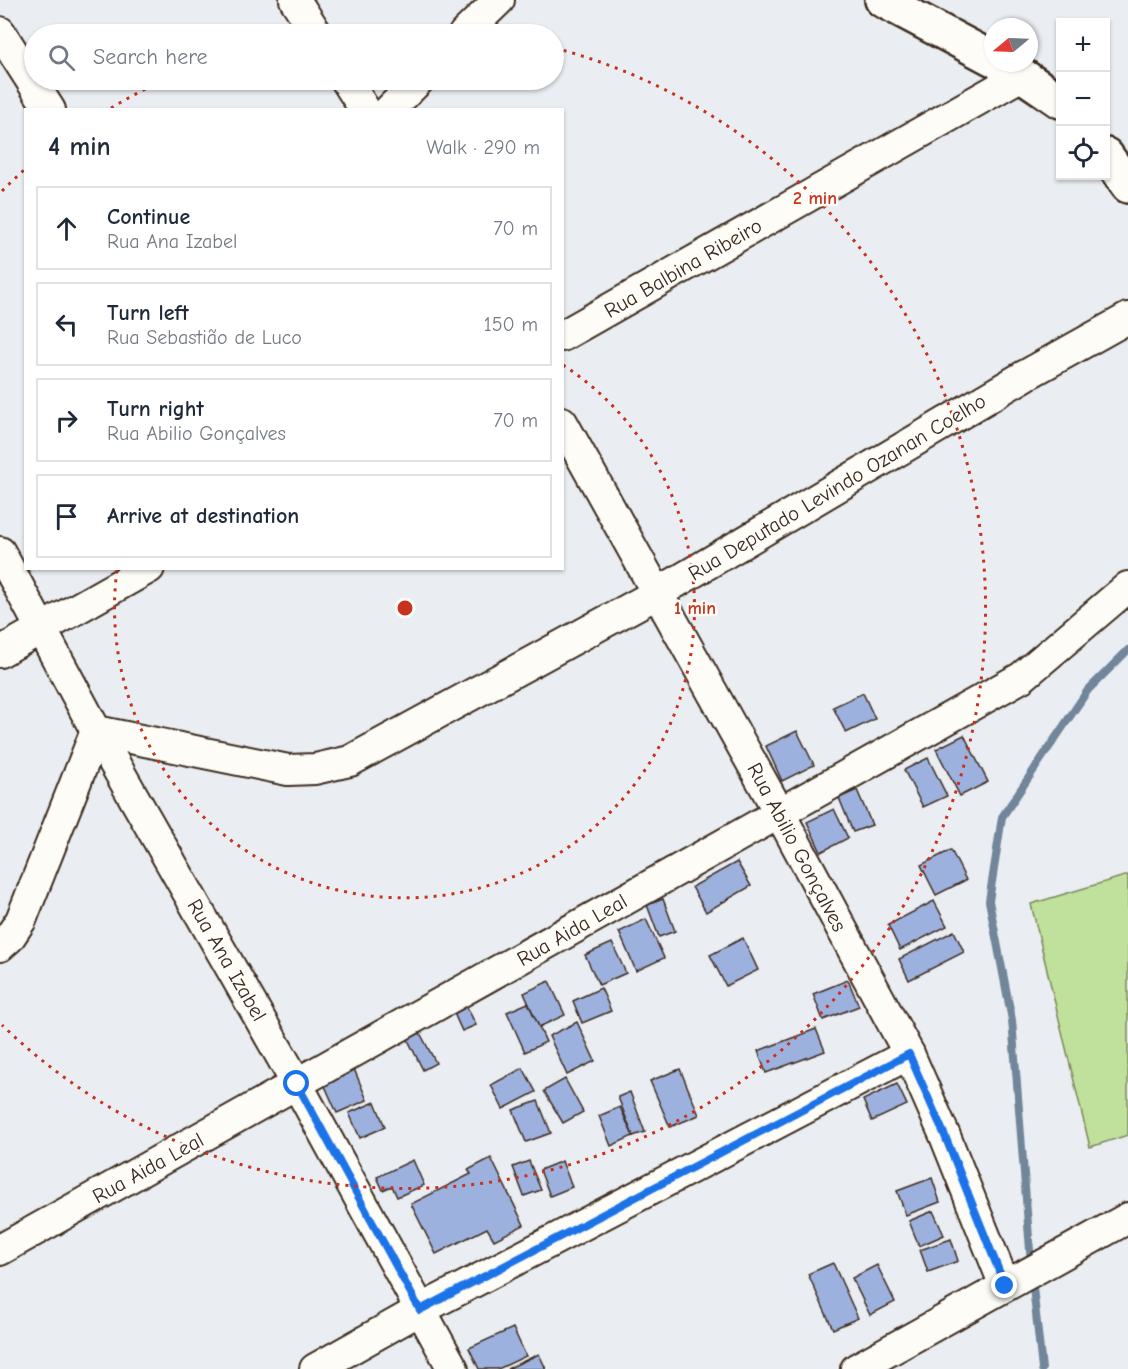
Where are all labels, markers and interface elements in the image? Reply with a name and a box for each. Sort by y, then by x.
north arrow [984,18,1038,72]
map controls [1056,18,1110,180]
button: + [1056,18,1110,72]
search box [24,24,564,90]
icon: search [45,41,78,74]
text: Search here [93,44,208,70]
button: − [1056,72,1110,126]
button: locate [1056,126,1110,180]
text: 4 min [48,132,111,162]
text: Walk · 290 m [426,136,540,159]
text: 2 min [793,188,837,209]
text: Continue [107,204,190,230]
icon: ahead [50,212,83,245]
street label: Rua Balbina Ribeiro [600,213,766,323]
text: 70 m [493,217,538,240]
text: Rua Ana Izabel [107,230,237,253]
text: Turn left [107,300,189,326]
icon: left [50,308,83,341]
text: 150 m [484,313,538,336]
text: Rua Sebastião de Luco [107,326,302,349]
street label: Rua Deputado Levindo Ozanan Coelho [684,388,990,586]
text: Turn right [107,396,204,422]
icon: right [50,404,83,437]
text: 70 m [493,409,538,432]
text: Rua Abilio Gonçalves [107,422,286,445]
icon: arrive [50,500,83,533]
text: Arrive at destination [107,503,299,529]
centre of rings [395,598,415,618]
text: 1 min [674,598,716,619]
street label: Rua Abilio Gonçalves [742,758,852,936]
street label: Rua Aida Leal [513,889,631,971]
street label: Rua Ana Izabel [182,895,272,1025]
route start [283,1070,309,1096]
street label: Rua Aida Leal [88,1128,208,1208]
route end [991,1272,1017,1298]

